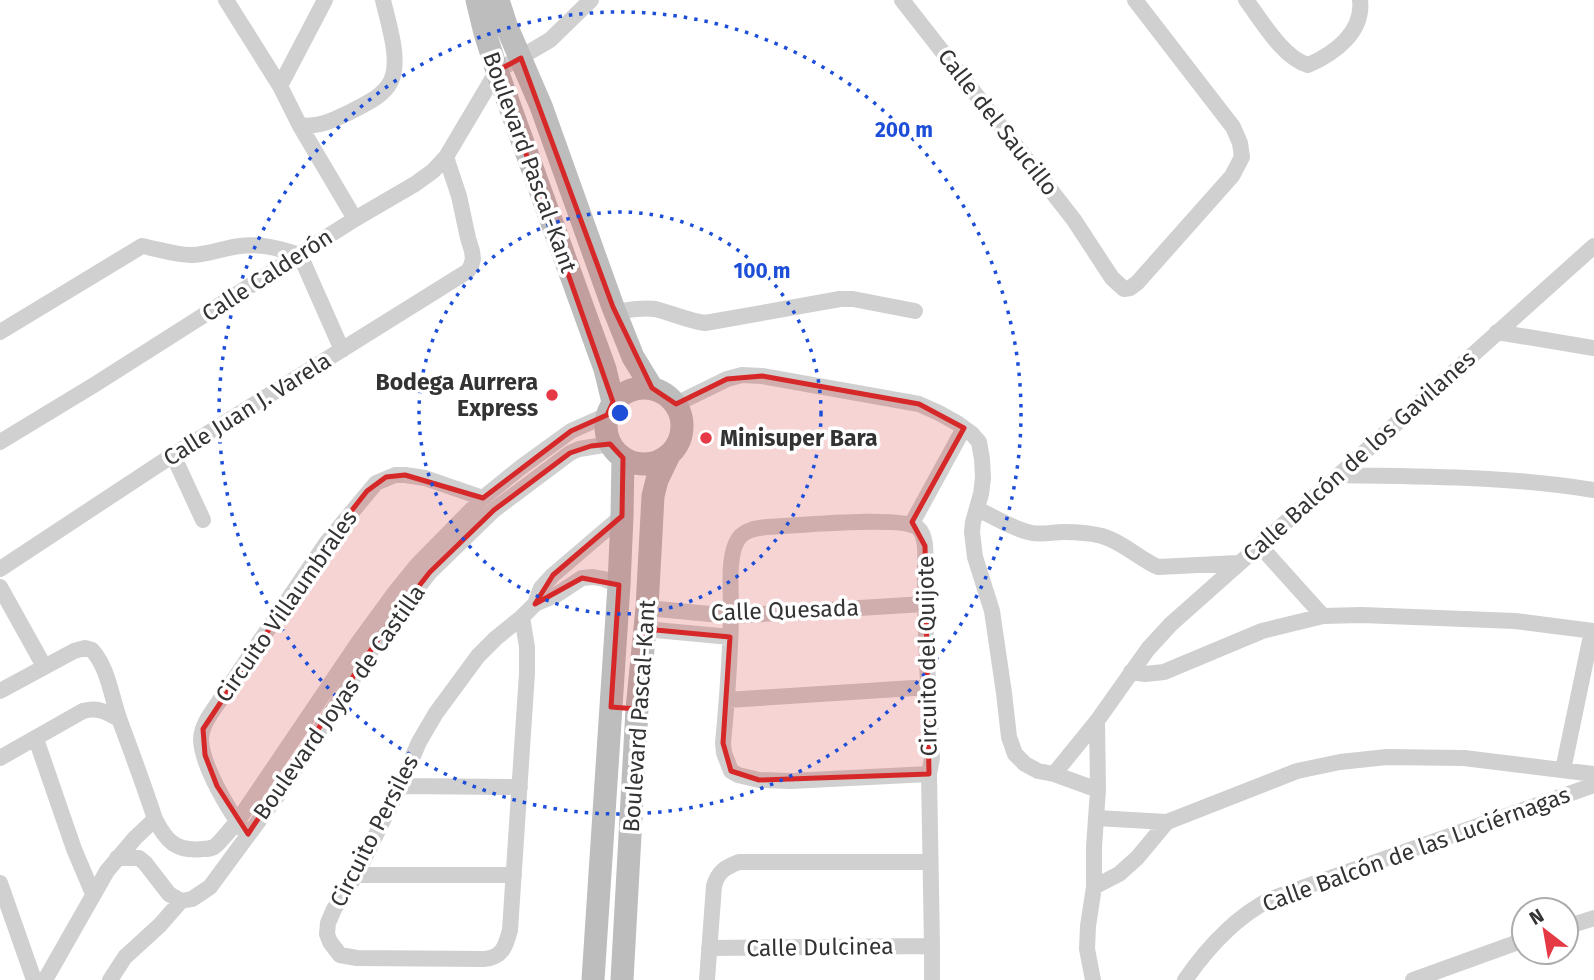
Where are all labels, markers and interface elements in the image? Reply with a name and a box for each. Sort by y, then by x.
street label: Calle del Saucillo [932,43,1064,201]
street label: Boulevard Pascal-Kant [477,48,583,277]
text: 200 m [875,117,933,143]
street label: Calle Calderón [197,222,337,328]
text: 100 m [733,258,791,284]
street label: Calle Balcón de los Gavilanes [1237,344,1481,568]
street label: Calle Juan J. Varela [158,346,336,472]
place label: Bodega Aurrera Express [375,368,538,422]
marker: Bodega Aurrera Express [544,387,560,403]
centre of rings [608,401,632,425]
place label: Minisuper Bara [720,424,878,452]
marker: Minisuper Bara [698,430,714,446]
street label: Circuito Villaumbrales [209,505,363,707]
street label: Circuito del Quijote [911,555,943,757]
street label: Boulevard Joyas de Castilla [247,579,431,825]
street label: Calle Quesada [711,593,859,627]
street label: Boulevard Pascal-Kant [617,598,661,833]
street label: Circuito Persiles [324,750,424,912]
street label: Calle Balcón de las Luciérnagas [1258,780,1574,918]
north arrow [1510,896,1580,966]
text: N [1525,904,1548,930]
street label: Calle Dulcinea [746,932,894,962]

